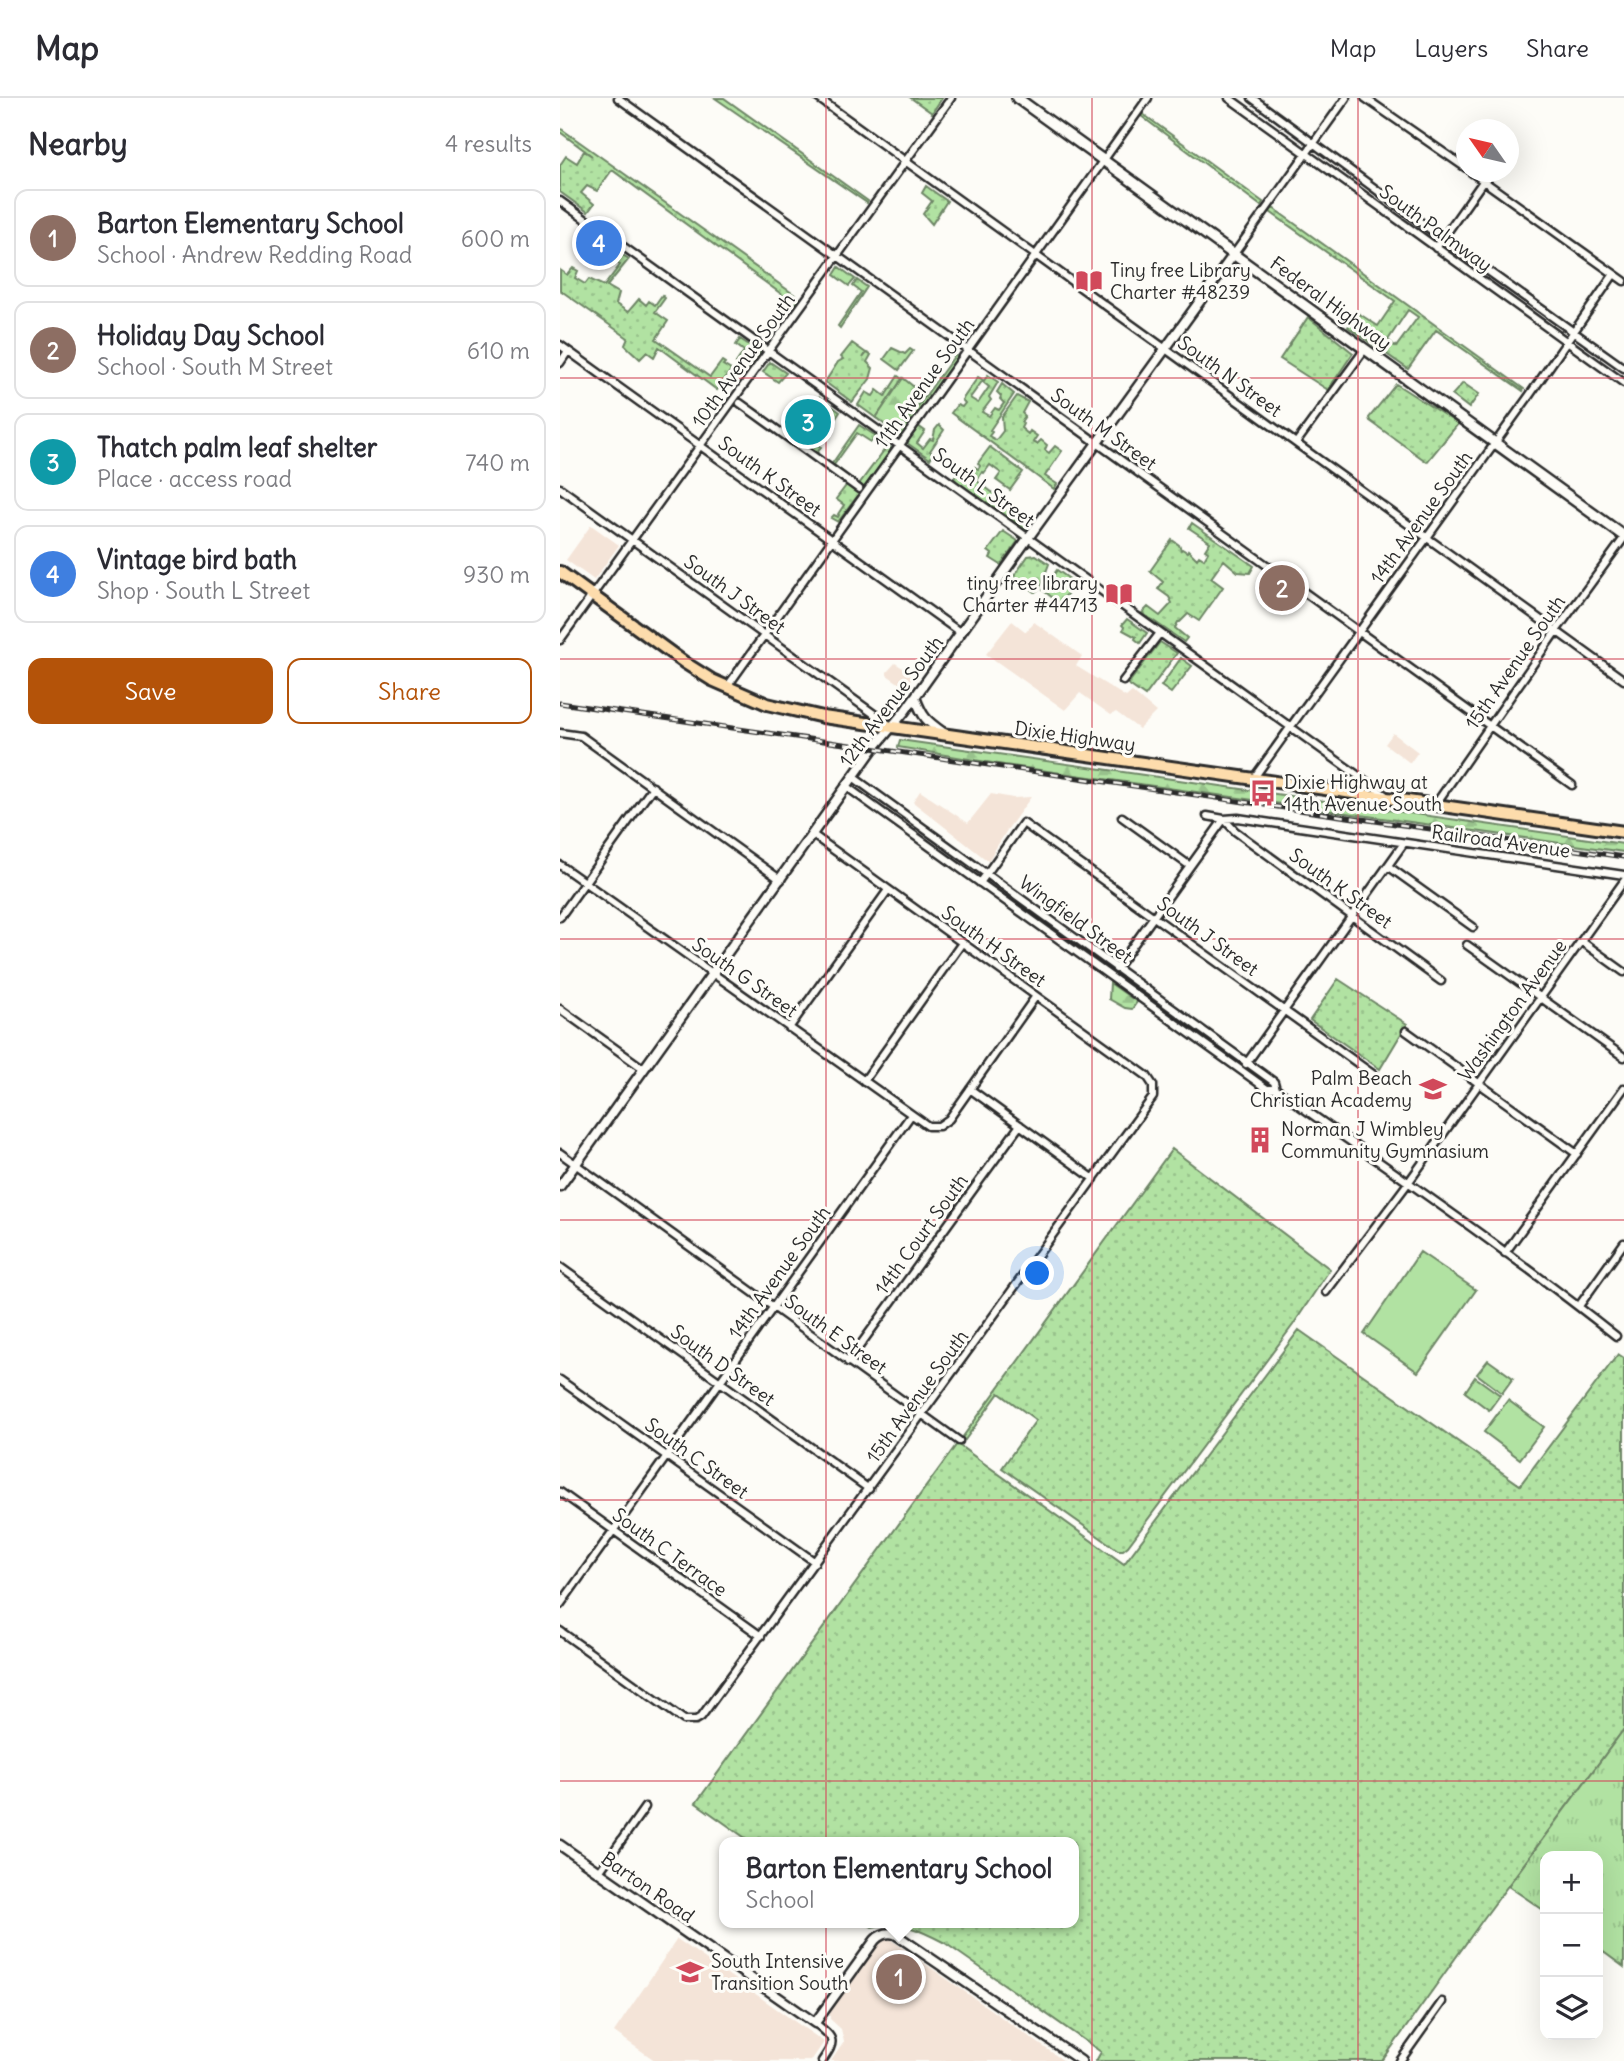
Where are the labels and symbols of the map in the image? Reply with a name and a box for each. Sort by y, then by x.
north arrow [1456,119,1519,182]
street label: South Palmway [1375,179,1497,277]
pin: 4 [576,217,622,269]
street label: Federal Highway [1266,251,1396,355]
place label: Tiny free Library Charter #48239 [1110,258,1251,304]
library icon: Tiny free Library Charter #48239 [1074,266,1104,296]
street label: 10th Avenue South [686,288,800,432]
street label: 11th Avenue South [869,313,979,453]
street label: South N Street [1173,330,1287,422]
street label: South M Street [1046,383,1162,475]
pin: 3 [785,396,831,448]
street label: South K Street [714,431,826,521]
street label: South L Street [928,442,1040,532]
street label: 14th Avenue South [1365,446,1477,588]
street label: South J Street [680,549,790,639]
pin: 2 [1259,562,1305,614]
place label: tiny free library Charter #44713 [963,571,1098,617]
library icon: tiny free library Charter #44713 [1104,579,1134,609]
street label: 15th Avenue South [1460,590,1570,734]
street label: 12th Avenue South [834,631,948,771]
street label: Dixie Highway [1013,716,1137,756]
place label: Dixie Highway at 14th Avenue South [1284,770,1442,816]
bus stop icon: Dixie Highway at 14th Avenue South [1248,778,1278,808]
street label: Railroad Avenue [1430,819,1572,863]
street label: South K Street [1285,843,1397,933]
street label: Wingfield Street [1015,870,1137,968]
street label: South J Street [1153,891,1263,981]
street label: South H Street [937,900,1051,992]
street label: South G Street [688,932,802,1022]
street label: Washington Avenue [1453,934,1571,1086]
place label: Palm Beach Christian Academy [1250,1066,1412,1112]
school or university icon: Palm Beach Christian Academy [1418,1074,1448,1104]
place label: Norman J Wimbley Community Gymnasium [1281,1117,1489,1163]
building icon: Norman J Wimbley Community Gymnasium [1245,1125,1275,1155]
street label: 14th Court South [869,1169,973,1299]
street label: 14th Avenue South [723,1201,835,1343]
your location [1020,1256,1054,1290]
street label: South E Street [780,1289,892,1379]
street label: South D Street [666,1319,780,1411]
street label: 15th Avenue South [861,1325,973,1467]
street label: South C Street [641,1412,753,1504]
street label: South C Terrace [608,1502,732,1602]
street label: Barton Road [597,1846,699,1928]
place label: South Intensive Transition South [711,1949,849,1995]
pin: 1 [876,1951,922,2003]
school or university icon: South Intensive Transition South [675,1957,705,1987]

